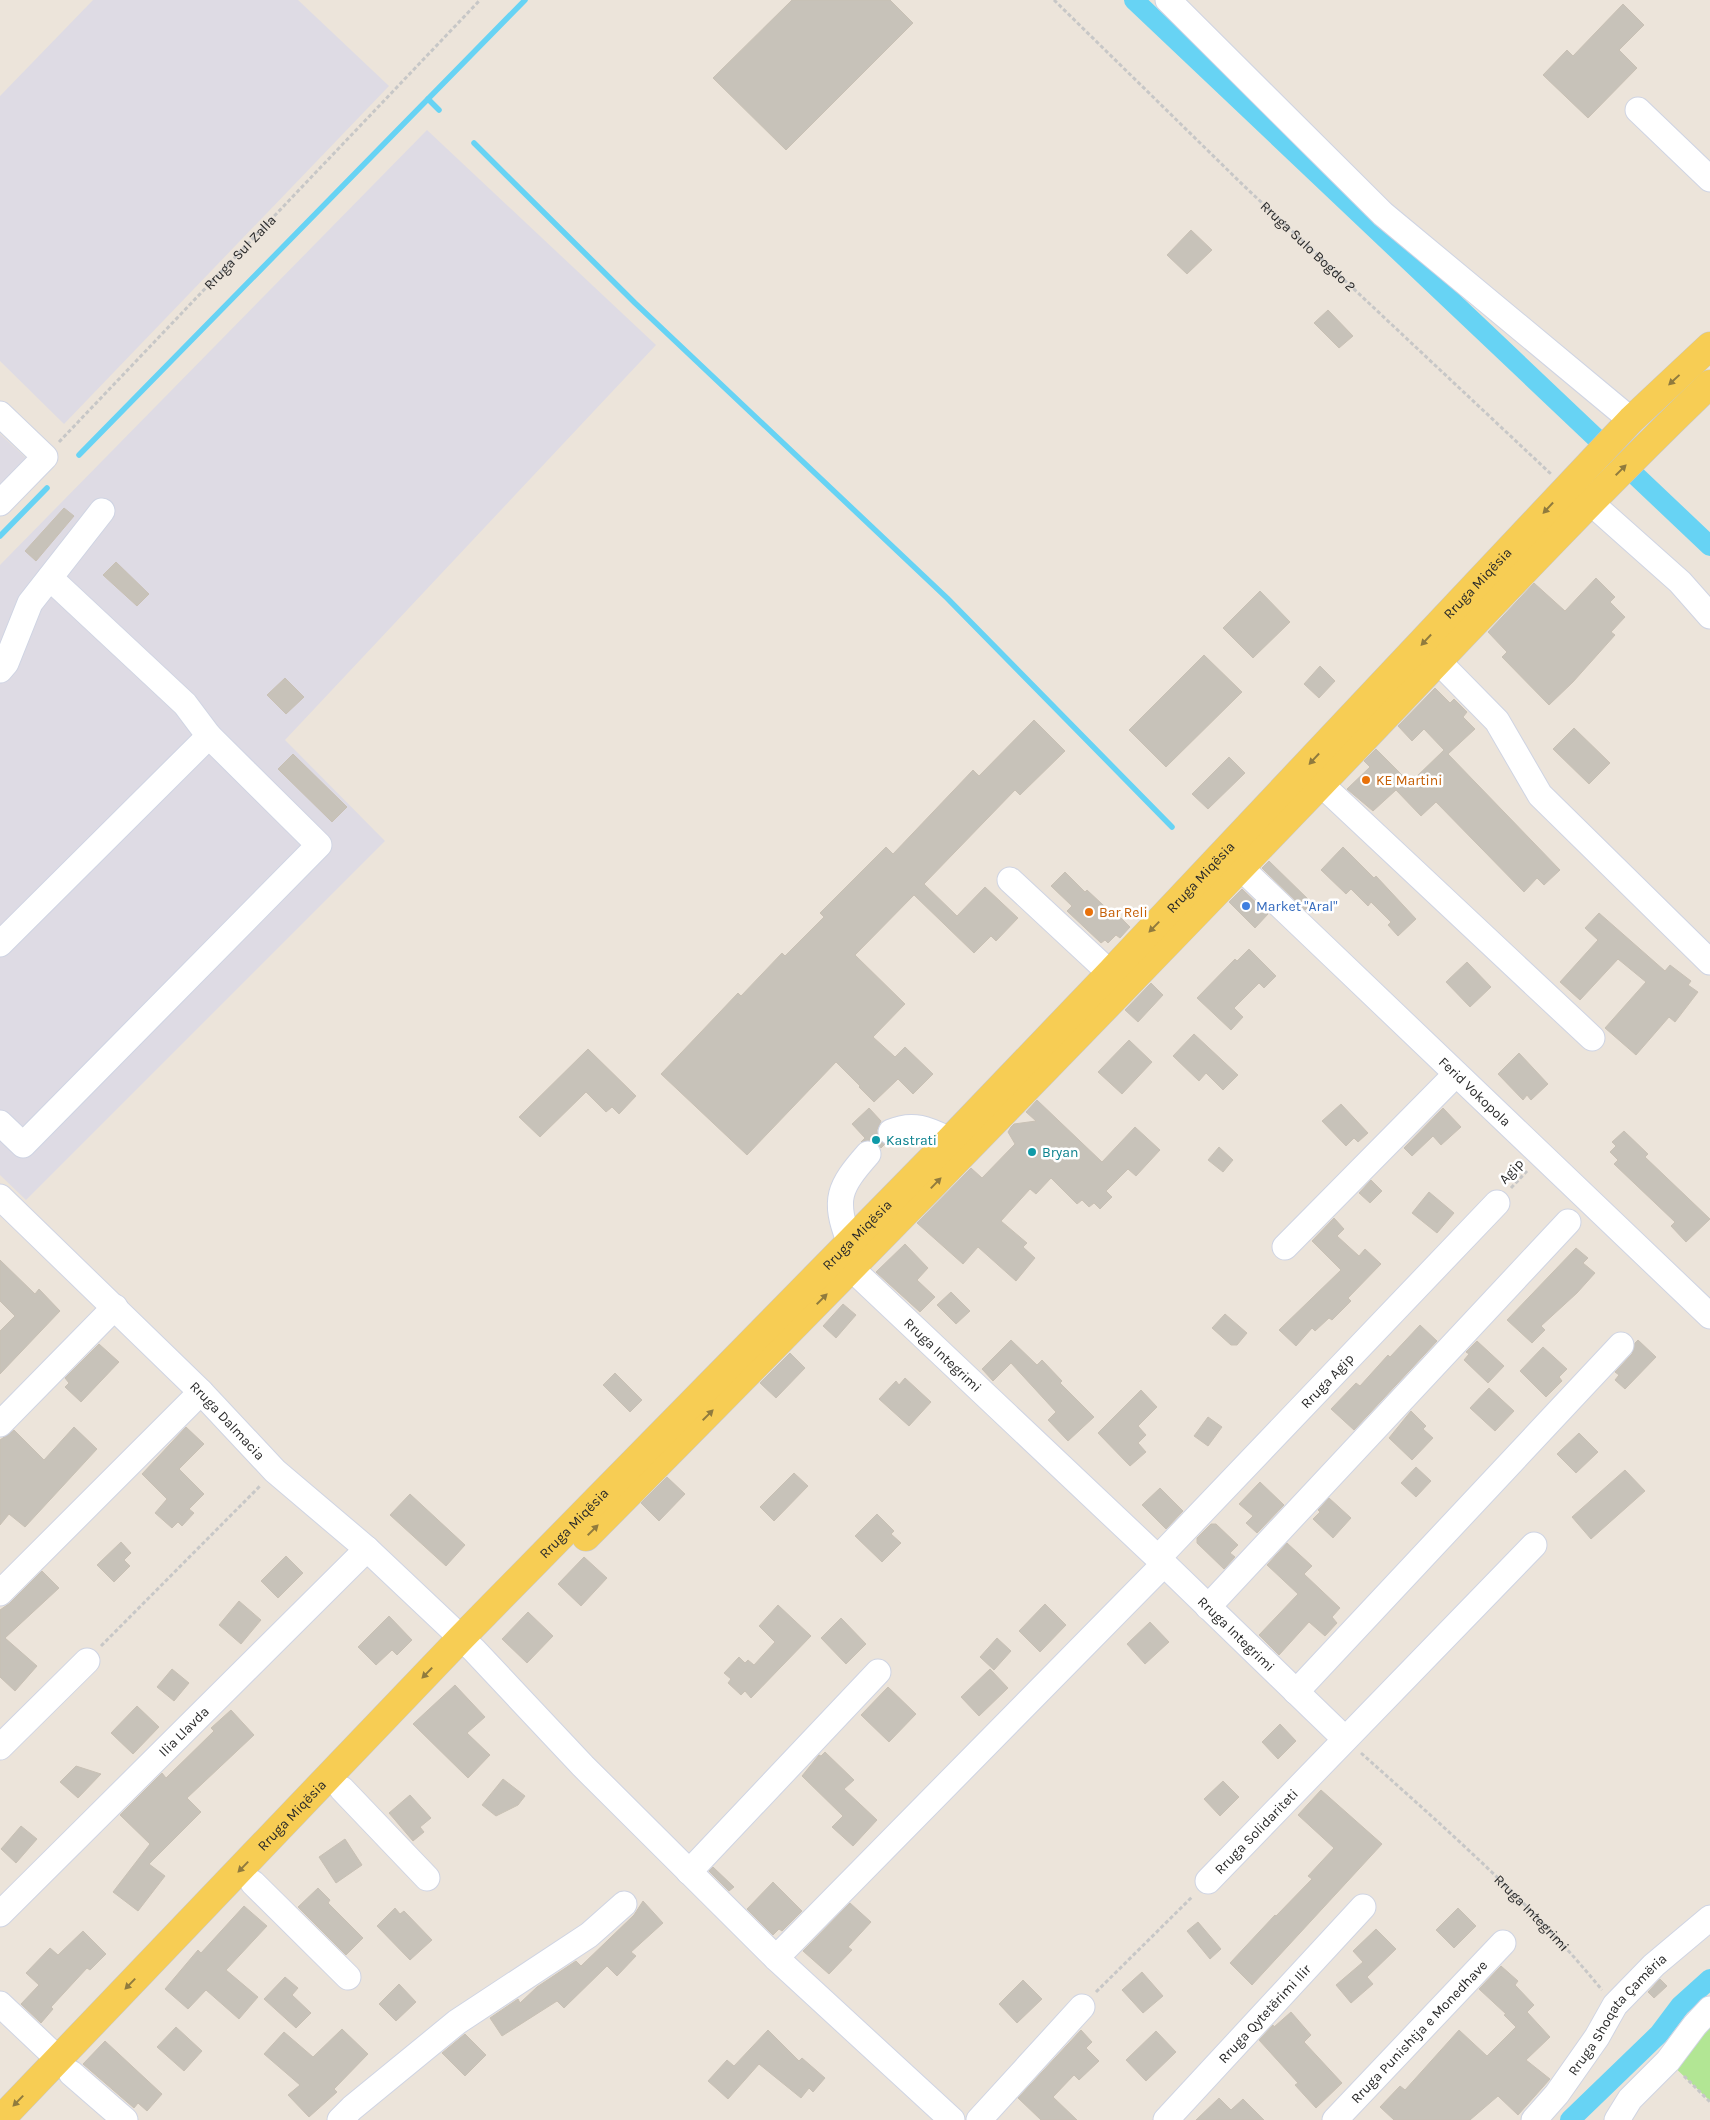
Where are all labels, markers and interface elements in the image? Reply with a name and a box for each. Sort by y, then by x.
street label: Rruga Sulo Bogdo 2 [1257,198,1359,295]
street label: Rruga Sul Zalla [201,212,280,294]
one-way arrow [1669,374,1681,386]
one-way arrow [1615,464,1627,476]
one-way arrow [1542,502,1554,514]
street label: Rruga Miqësia [1440,544,1515,623]
one-way arrow [1420,634,1432,646]
one-way arrow [1308,752,1320,764]
place label: KE Martini [1376,772,1442,789]
marker: KE Martini [1360,774,1372,786]
street label: Rruga Miqësia [1163,838,1238,917]
place label: Market "Aral" [1256,898,1338,915]
marker: Market "Aral" [1240,900,1252,912]
place label: Bar Reli [1099,904,1148,921]
marker: Bar Reli [1083,906,1095,918]
one-way arrow [1148,921,1160,933]
street label: Ferid Vokopola [1435,1054,1514,1130]
place label: Kastrati [886,1132,937,1149]
marker: Kastrati [870,1134,882,1146]
place label: Bryan [1042,1144,1078,1161]
marker: Bryan [1026,1146,1038,1158]
street label: Agip [1495,1155,1527,1187]
one-way arrow [929,1177,941,1189]
street label: Rruga Miqësia [819,1196,895,1274]
one-way arrow [816,1294,828,1306]
street label: Rruga Integrimi [900,1315,985,1396]
street label: Rruga Agip [1297,1350,1358,1412]
street label: Rruga Dalmacia [186,1378,268,1464]
one-way arrow [702,1409,714,1421]
street label: Rruga Miqësia [536,1485,612,1562]
one-way arrow [587,1524,599,1536]
street label: Rruga Integrimi [1194,1593,1278,1675]
one-way arrow [421,1667,433,1679]
street label: Ilia Llavda [155,1703,213,1760]
street label: Rruga Miqësia [254,1776,330,1854]
street label: Rruga Solidariteti [1211,1786,1302,1878]
one-way arrow [237,1861,249,1873]
street label: Rruga Integrimi [1490,1871,1573,1955]
street label: Rruga Shoqata Çamëria [1565,1950,1670,2079]
street label: Rruga Punishtja e Monedhave [1347,1957,1491,2107]
street label: Rruga Qytetërimi Ilir [1215,1960,1315,2067]
one-way arrow [124,1978,136,1990]
one-way arrow [12,2095,24,2107]

